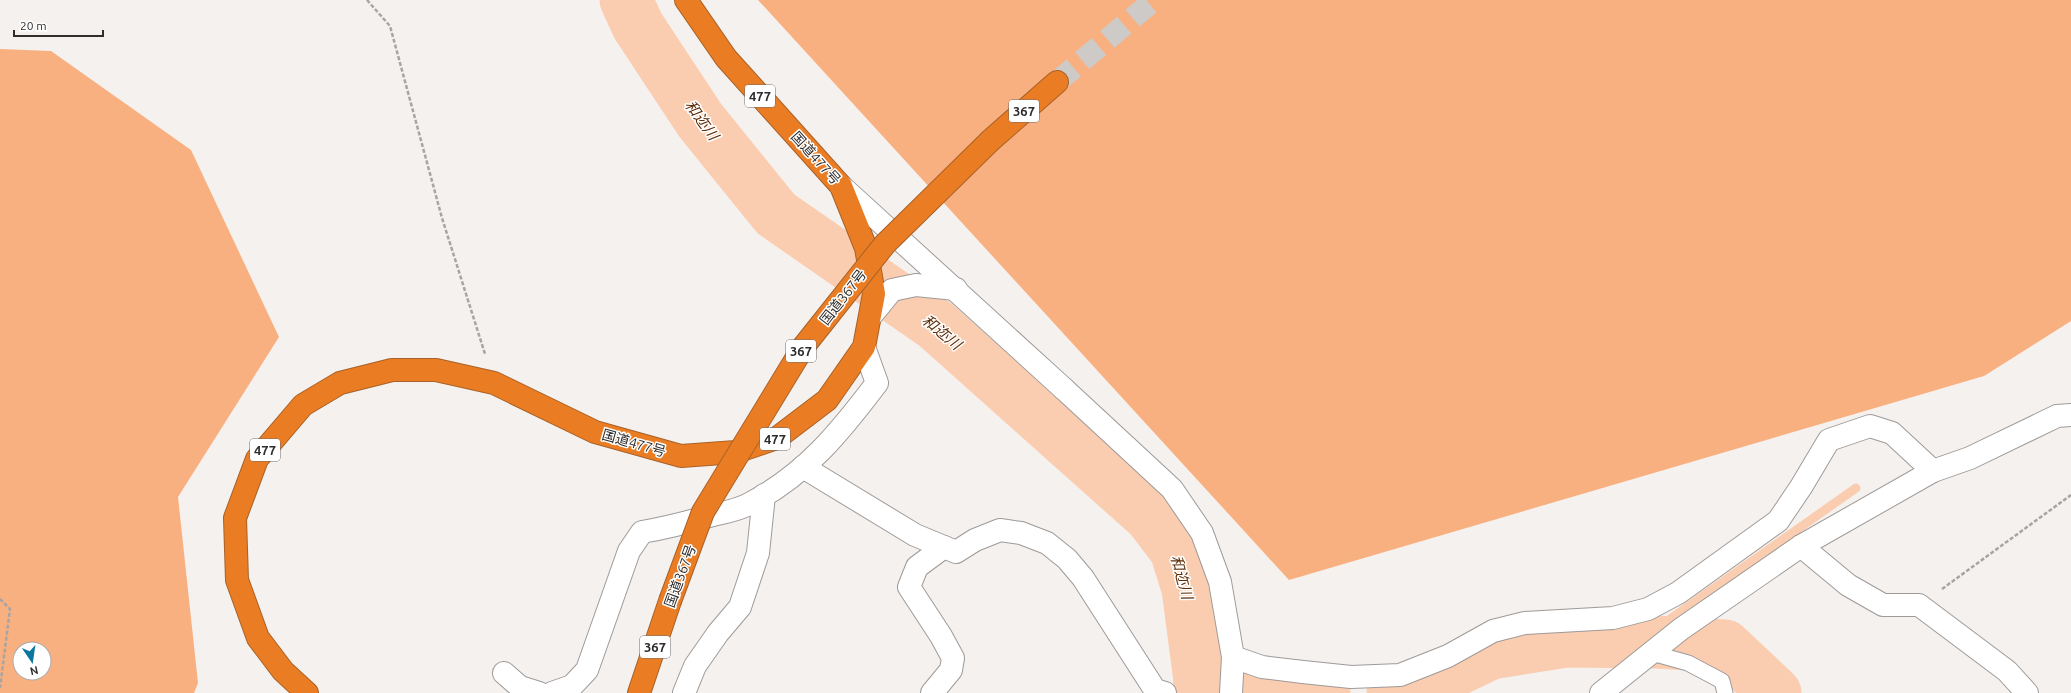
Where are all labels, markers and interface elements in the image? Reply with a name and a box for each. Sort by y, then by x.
scale bar [14,12,103,38]
text: 20 m [20,19,47,32]
road number: 477 [745,85,775,107]
water label: 和迩川 [682,97,723,145]
road number: 367 [1009,100,1039,122]
street label: 国道477号 [788,128,844,188]
street label: 国道367号 [816,266,870,328]
water label: 和迩川 [919,311,966,354]
road number: 367 [786,340,816,362]
street label: 国道477号 [600,426,668,460]
road number: 477 [760,428,790,450]
road number: 477 [250,439,280,461]
street label: 国道367号 [661,542,699,610]
water label: 和迩川 [1168,553,1197,603]
road number: 367 [640,636,670,658]
north arrow [12,641,52,681]
text: N [29,664,40,678]

